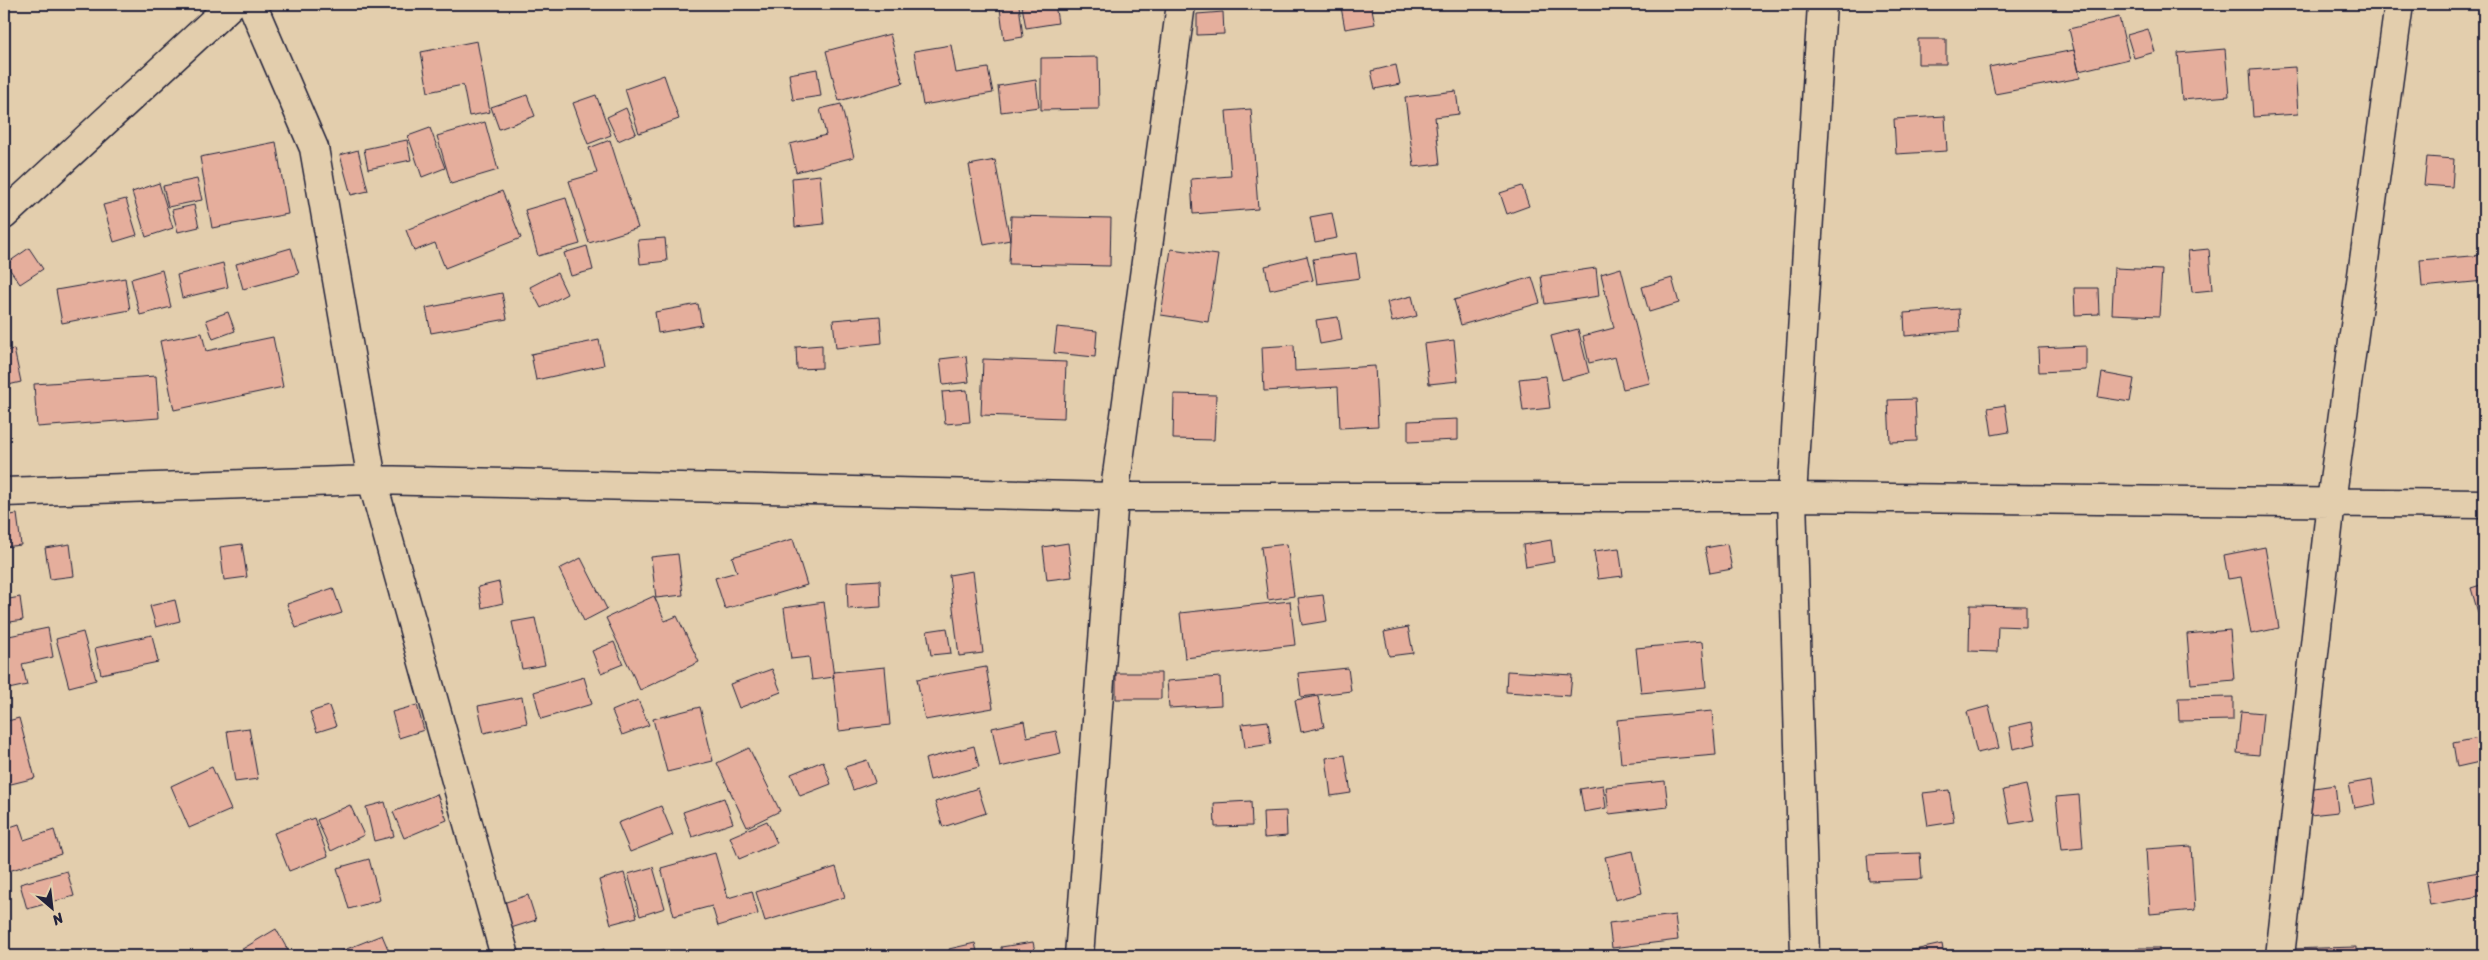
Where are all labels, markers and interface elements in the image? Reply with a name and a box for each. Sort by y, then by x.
north arrow [28,882,78,932]
text: N [47,905,69,932]

